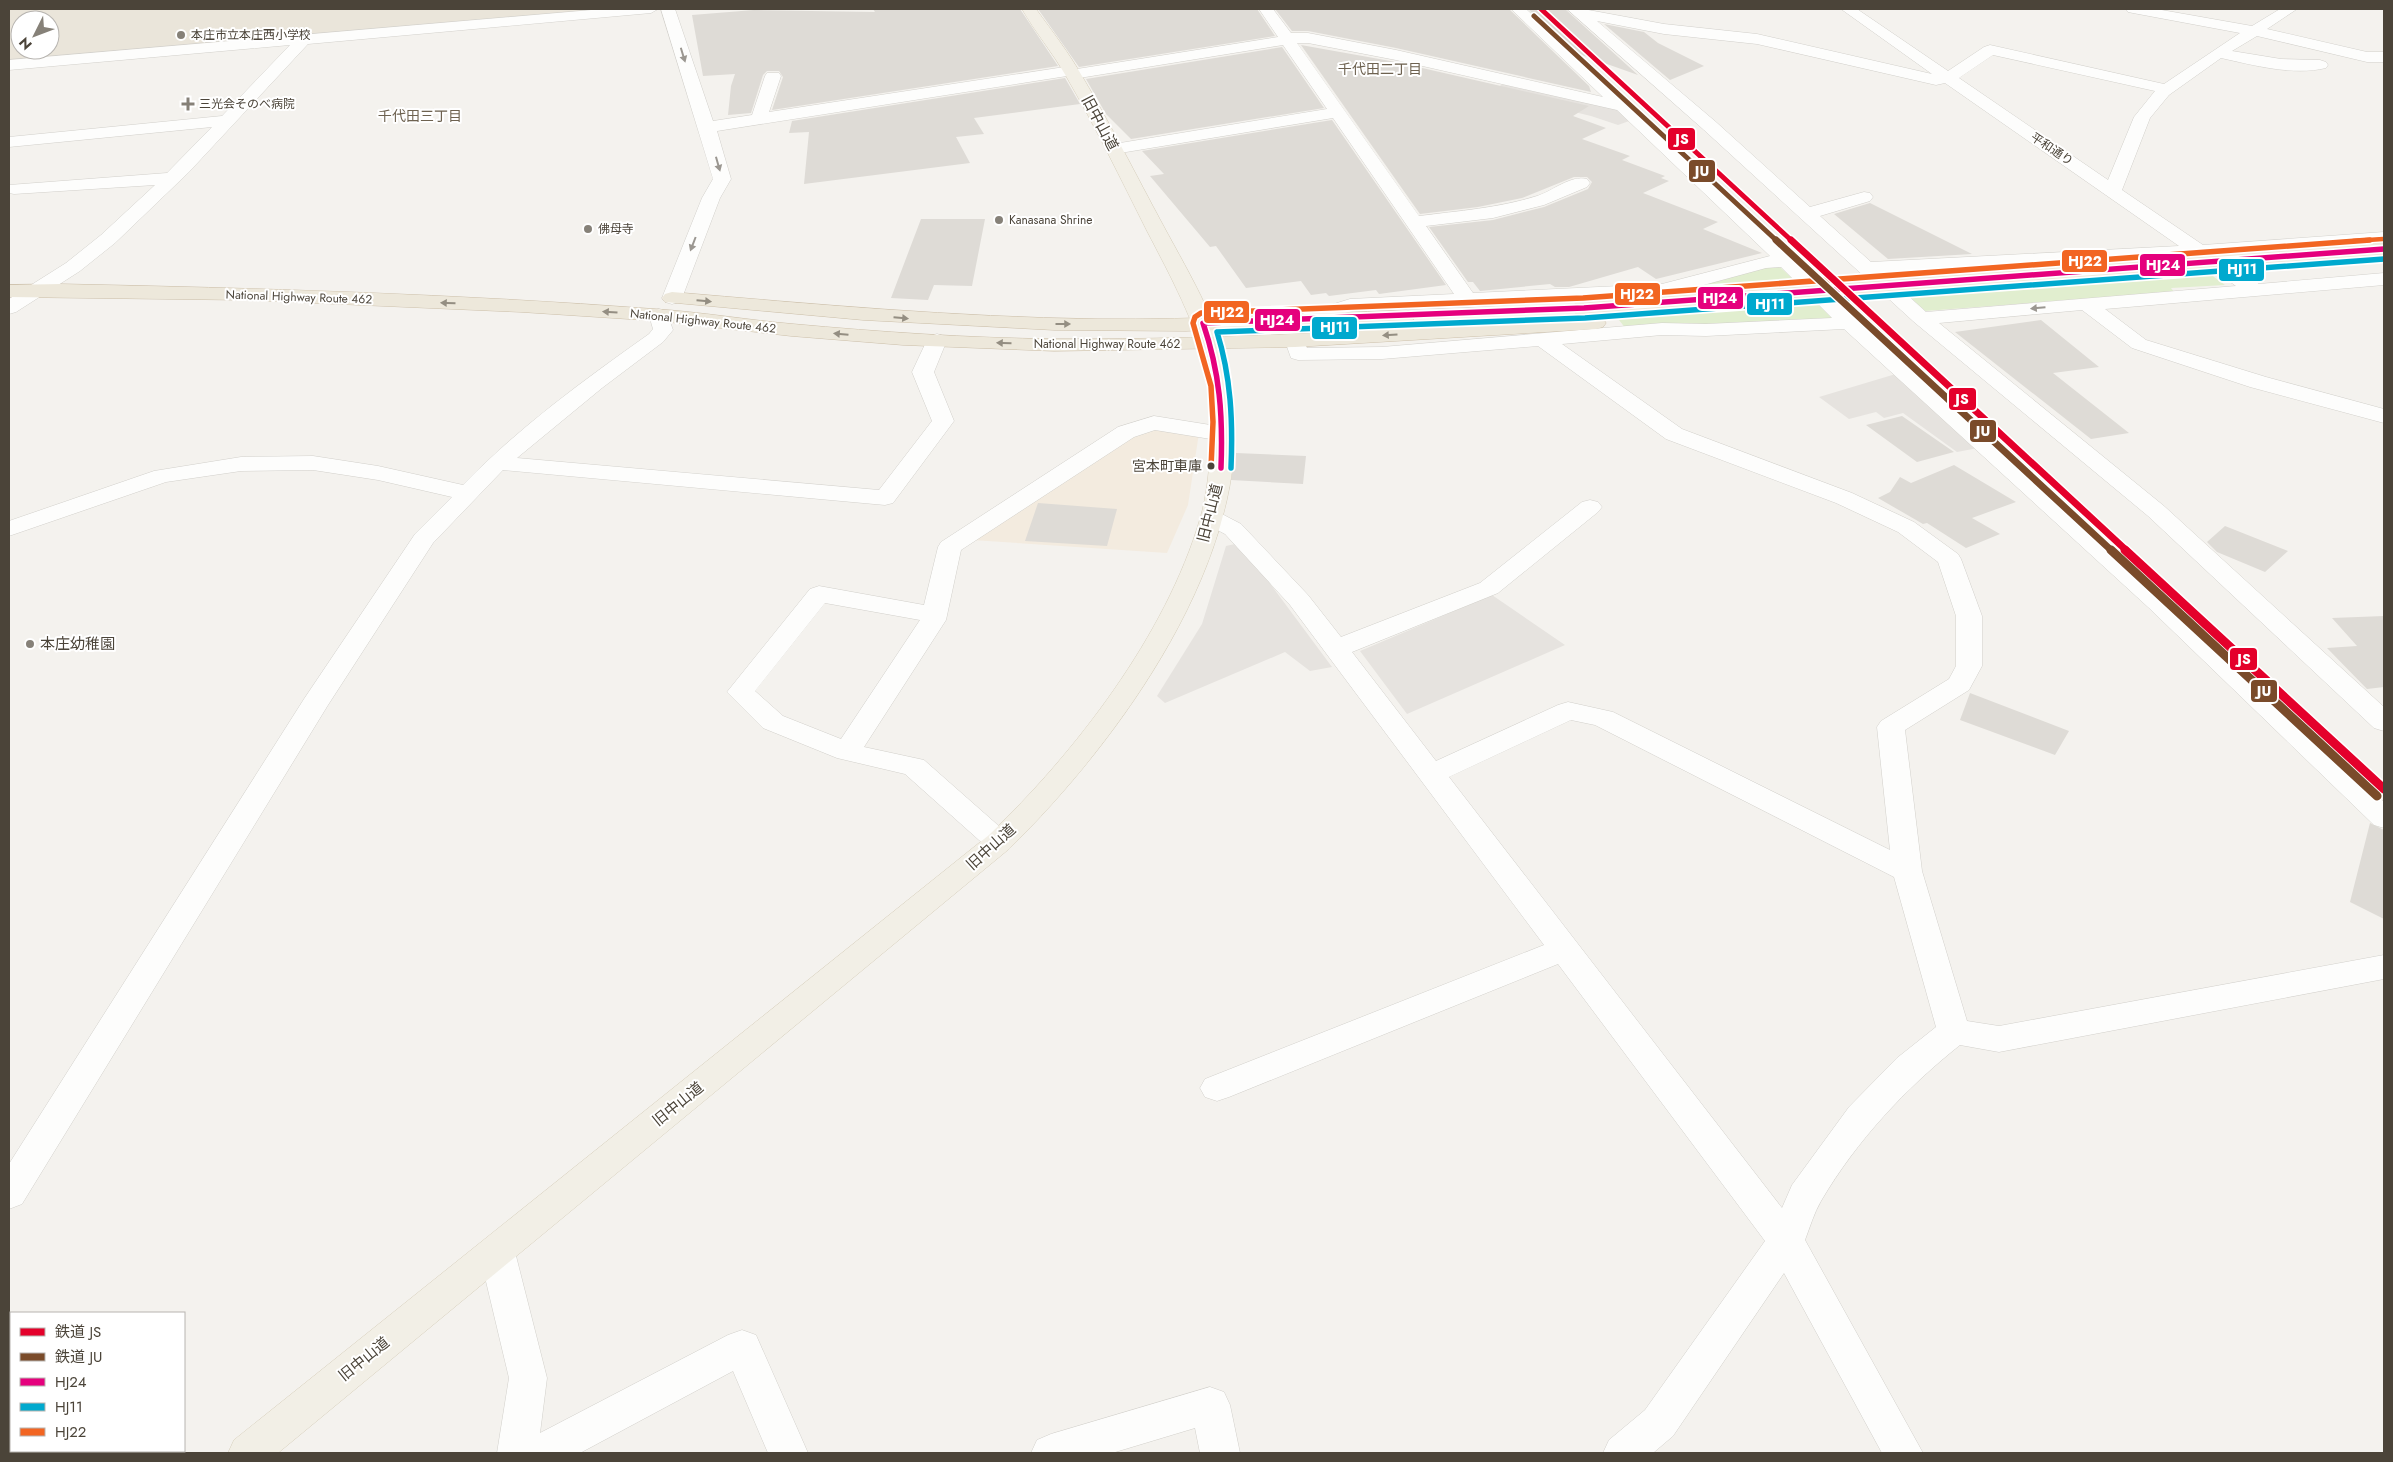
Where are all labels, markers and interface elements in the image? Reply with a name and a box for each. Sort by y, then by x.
north arrow [10,10,60,60]
place label: 本庄市立本庄西小学校 [191,26,311,44]
marker: 本庄市立本庄西小学校 [175,29,187,41]
text: N [14,33,36,55]
one-way arrow [680,47,688,62]
district label: 千代田二丁目 [1338,59,1422,79]
street label: 旧中山道 [1076,91,1124,155]
place label: 三光会そのべ病院 [199,95,295,113]
marker: 三光会そのべ病院 [181,97,195,111]
district label: 千代田三丁目 [378,106,462,126]
line badge: JS [1667,127,1696,151]
street label: 平和通り [2027,128,2077,170]
text: JS [1672,129,1689,149]
one-way arrow [714,156,722,171]
line badge: JU [1688,159,1716,183]
text: JU [1692,161,1709,181]
place label: Kanasana Shrine [1009,211,1093,229]
marker: Kanasana Shrine [993,214,1005,226]
place label: 佛母寺 [598,220,634,238]
marker: 佛母寺 [582,223,594,235]
one-way arrow [689,237,697,252]
line badge: HJ22 [2061,249,2108,273]
text: HJ22 [2068,251,2102,271]
line badge: HJ24 [2139,253,2186,277]
text: HJ24 [2146,255,2181,275]
line badge: HJ11 [2218,258,2265,282]
text: HJ11 [2227,259,2257,279]
line badge: HJ22 [1614,282,1661,306]
text: HJ22 [1620,284,1654,304]
street label: National Highway Route 462 [225,285,373,309]
line badge: HJ24 [1697,286,1744,310]
text: HJ24 [1703,288,1738,308]
line badge: HJ11 [1746,292,1793,316]
text: HJ11 [1755,294,1785,314]
one-way arrow [697,297,713,305]
one-way arrow [440,299,456,307]
line badge: HJ22 [1203,300,1250,324]
text: HJ22 [1210,302,1244,322]
street label: National Highway Route 462 [629,304,777,338]
one-way arrow [2029,304,2045,312]
one-way arrow [602,308,618,316]
line badge: HJ24 [1254,308,1301,332]
text: HJ24 [1260,310,1295,330]
one-way arrow [893,314,909,322]
line badge: HJ11 [1311,316,1358,340]
text: HJ11 [1320,317,1350,337]
one-way arrow [1056,320,1072,328]
one-way arrow [833,330,849,338]
one-way arrow [1381,332,1397,340]
street label: National Highway Route 462 [1034,335,1180,353]
one-way arrow [995,338,1011,346]
line badge: JS [1948,387,1977,411]
text: JS [1952,389,1969,409]
line badge: JU [1969,419,1997,443]
text: JU [1973,421,1990,441]
place label: 宮本町車庫 [1132,456,1202,476]
marker: 宮本町車庫 [1206,461,1216,471]
street label: 旧中山道 [1192,481,1228,545]
place label: 本庄幼稚園 [40,633,115,655]
marker: 本庄幼稚園 [24,638,36,650]
line badge: JS [2229,647,2258,671]
text: JS [2234,649,2251,669]
line badge: JU [2250,679,2278,703]
text: JU [2254,681,2271,701]
street label: 旧中山道 [961,819,1021,875]
street label: 旧中山道 [648,1077,708,1131]
legend [10,1312,185,1452]
text: 鉄道 JS [55,1321,101,1343]
street label: 旧中山道 [334,1332,394,1386]
text: 鉄道 JU [55,1346,103,1368]
text: HJ24 [55,1371,87,1393]
text: HJ11 [55,1396,83,1418]
text: HJ22 [55,1421,86,1443]

